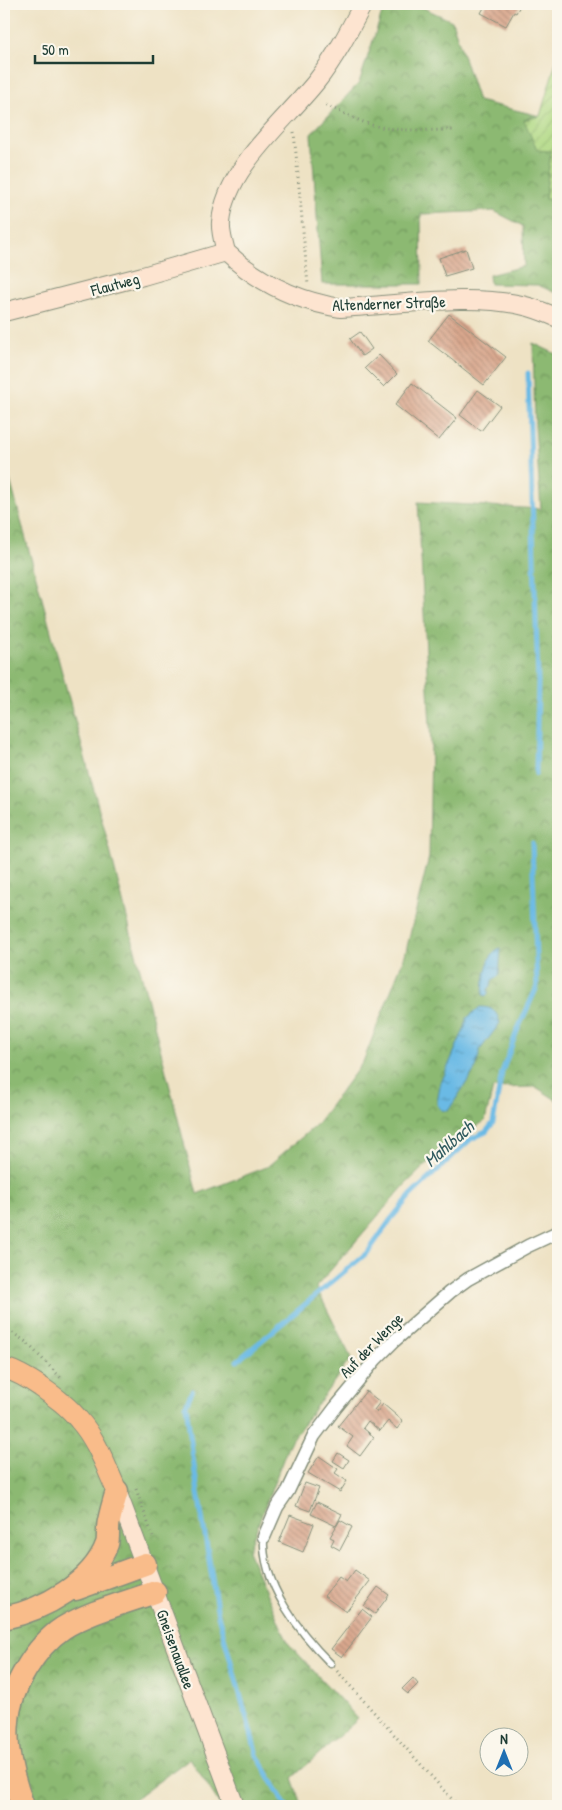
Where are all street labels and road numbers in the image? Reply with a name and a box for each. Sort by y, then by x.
street label: Flautweg [87,267,142,301]
street label: Altenderner Straße [332,290,447,316]
street label: Auf der Wenge [334,1307,408,1383]
street label: Gneisenauallee [151,1606,201,1692]

